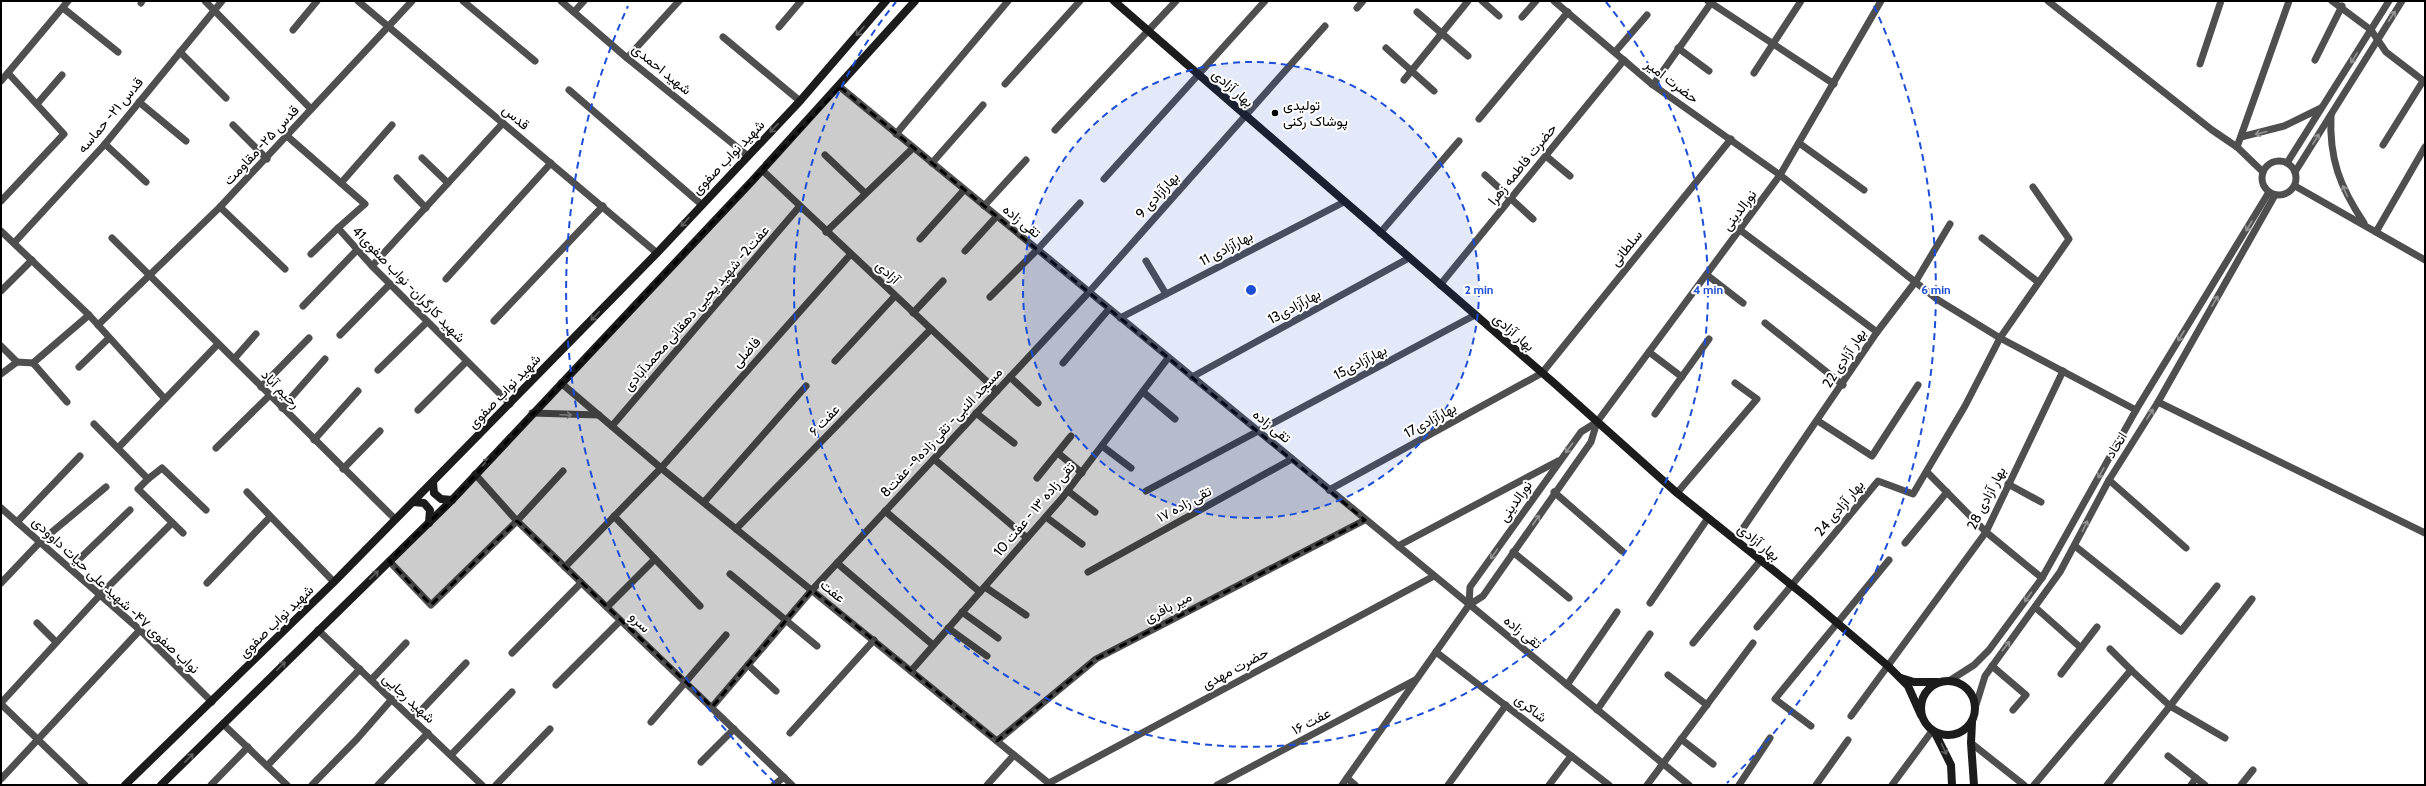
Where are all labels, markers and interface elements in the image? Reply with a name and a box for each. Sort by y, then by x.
one-way arrow [2388,11,2396,22]
one-way arrow [856,25,865,36]
street label: شهید احمدی [628,39,696,99]
one-way arrow [2349,52,2357,64]
street label: حضرت امیر [1641,54,1702,107]
street label: بهار آزادی [1208,65,1258,111]
street label: قدس ۲۱- حماسه [73,73,147,157]
place label: تولیدی پوشاک رکنی [1283,96,1348,131]
street label: قدس [499,100,533,134]
street label: قدس ۲۵- مقاومت [219,101,303,189]
marker: تولیدی پوشاک رکنی [1270,108,1280,118]
street label: شهید نواب صفوی [688,116,768,198]
street label: حضرت فاطمه زهرا [1484,120,1560,208]
one-way arrow [769,123,779,133]
one-way arrow [2255,129,2268,137]
one-way arrow [2312,134,2320,145]
street label: بهارآزادی 9 [1131,168,1183,222]
street label: نورالدینی [1718,186,1760,234]
one-way arrow [2341,186,2348,198]
street label: تقی زاده [999,200,1045,242]
one-way arrow [680,217,689,227]
one-way arrow [2245,220,2253,231]
street label: عفت2- شهید یحیی دهقانی محمدآبادی [619,221,773,395]
street label: شهید کارگران- نواب صفوی41 [348,222,470,346]
street label: بهارآزادی 11 [1196,226,1256,270]
street label: سلطانی [1606,226,1646,270]
street label: آزادی [872,256,905,289]
text: 2 min [1465,282,1493,297]
text: 4 min [1693,282,1723,297]
text: 6 min [1921,282,1951,297]
centre of rings [1244,283,1258,297]
street label: بهارآزادی13 [1264,284,1324,328]
one-way arrow [2212,295,2219,307]
street label: بهار آزادی [1489,309,1539,355]
one-way arrow [590,311,600,321]
street label: بهار آزادی 22 [1818,325,1870,391]
one-way arrow [2177,331,2186,342]
street label: فاضلی [727,333,765,371]
street label: بهارآزادی15 [1330,341,1390,383]
street label: شهید نواب صفوی [464,350,544,432]
street label: مسجد النبی- تقی زاده۹- عفت8 [876,363,1006,501]
street label: رحیم آباد [258,366,304,412]
street label: بهارآزادی17 [1401,398,1459,442]
street label: عفت ۶ [805,400,843,440]
street label: تقی زاده [1249,405,1295,447]
one-way arrow [2147,408,2155,420]
one-way arrow [559,412,572,419]
street label: اتحاد [2101,429,2131,461]
one-way arrow [1565,442,1574,453]
one-way arrow [480,458,490,468]
street label: تقی زاده ۱۳ - عفت 10 [989,458,1079,560]
street label: بهار آزادی 28 [1962,463,2010,533]
one-way arrow [2097,467,2105,479]
street label: بهار آزادی 24 [1810,476,1868,540]
street label: نورالدینی [1494,477,1536,525]
street label: تقی زاده ۱۷ [1154,482,1215,526]
street label: نواب صفوی ۴۷- شهید علی حیات داوودی [29,513,203,677]
one-way arrow [1531,514,1540,525]
street label: بهار آزادی [1734,519,1784,565]
one-way arrow [2082,520,2089,532]
one-way arrow [1490,548,1498,559]
one-way arrow [369,570,379,580]
street label: عفت [817,575,849,607]
street label: شهید نواب صفوی [235,581,317,661]
street label: میر بافری [1141,587,1195,627]
one-way arrow [2024,591,2032,602]
street label: سرو [626,608,654,636]
street label: تقی زاده [1500,611,1546,653]
one-way arrow [2002,641,2010,652]
street label: حضرت مهدی [1199,643,1271,693]
one-way arrow [276,661,286,671]
street label: شهید رجایی [379,669,439,727]
street label: شاکری [1511,690,1551,726]
street label: عفت ۱۶ [1289,703,1333,739]
one-way arrow [1941,742,1948,754]
one-way arrow [184,753,194,763]

